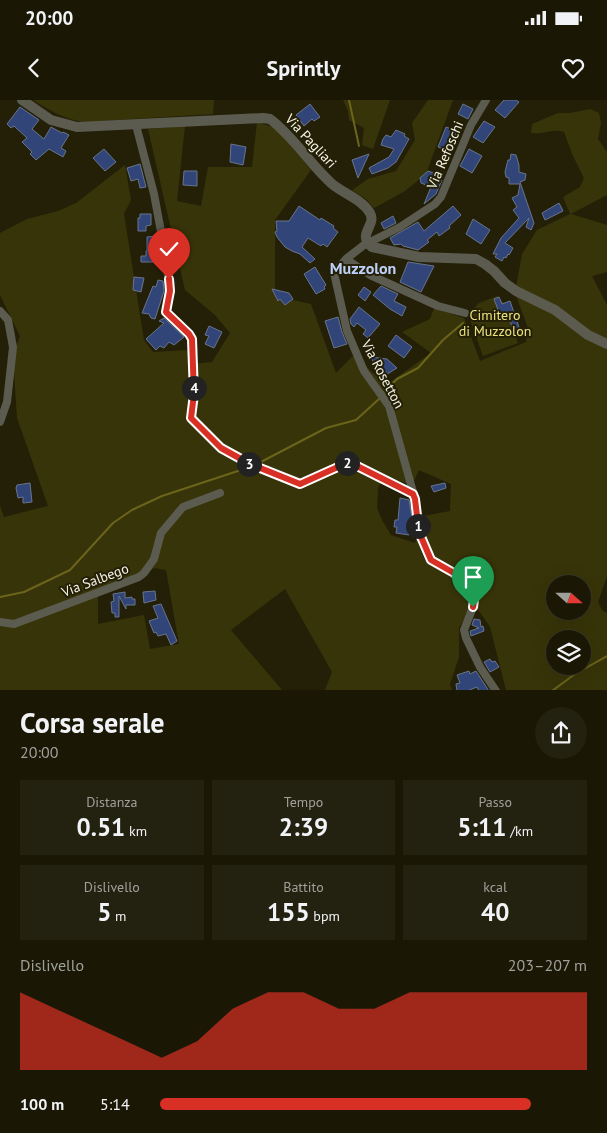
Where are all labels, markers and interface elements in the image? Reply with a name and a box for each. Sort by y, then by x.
text: 20:00 [25,6,73,30]
icon: back [20,54,48,82]
text: Sprintly [267,54,340,82]
icon: heart [559,54,587,82]
street label: Via Pagliari [281,109,341,172]
street label: Via Refoschi [422,118,467,193]
pin [148,228,190,279]
icon: check [155,235,183,263]
district label: Muzzolon [330,258,396,278]
park label: Cimitero di Muzzolon [459,306,531,340]
street label: Via Rosetton [357,336,409,411]
pin: 4 [182,376,206,400]
text: 4 [191,379,198,397]
pin: 2 [334,450,360,476]
pin: 3 [236,452,262,476]
text: 2 [344,454,351,472]
text: 3 [246,455,253,473]
pin: 1 [406,514,430,538]
text: 1 [415,517,422,535]
pin [452,556,494,607]
street label: Via Salbego [58,559,131,601]
icon: arrive [459,563,487,591]
north arrow [546,575,591,620]
map controls [546,575,591,675]
button: layers [546,630,591,675]
text: Corsa serale [20,704,165,741]
button: share [535,707,587,759]
text: 20:00 [20,742,58,762]
text: Distanza [86,793,138,811]
text: Tempo [284,793,323,811]
text: Passo [478,793,512,811]
text: 0.51 [77,811,125,843]
text: 2:39 [279,811,328,843]
text: 5:11 [457,811,506,843]
text: km [125,822,147,840]
text: /km [506,822,533,840]
text: Dislivello [84,878,140,896]
text: Battito [283,878,324,896]
text: kcal [483,878,507,896]
text: 5 [97,896,111,928]
text: 155 [267,896,310,928]
text: 40 [481,896,509,928]
text: m [111,907,126,925]
text: bpm [310,907,340,925]
text: Dislivello [20,955,84,975]
text: 203–207 m [508,955,587,975]
text: 100 m [20,1094,64,1114]
text: 5:14 [100,1094,130,1114]

